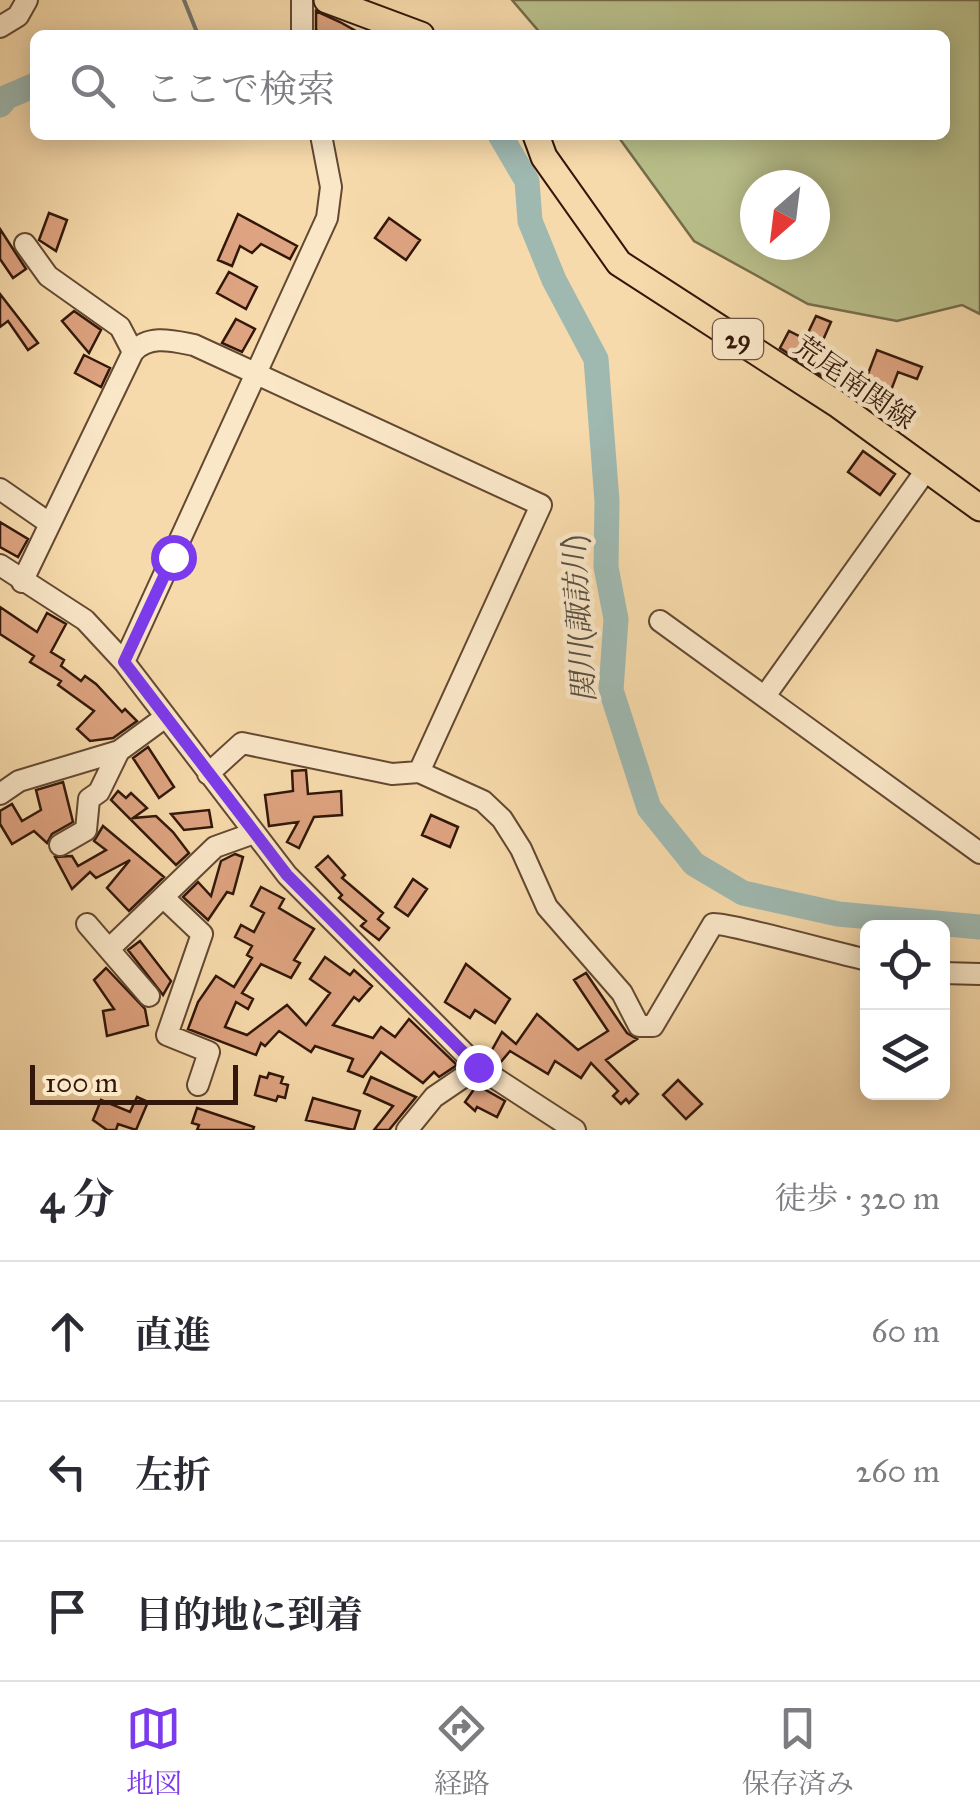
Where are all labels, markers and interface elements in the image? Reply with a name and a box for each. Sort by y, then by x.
search box [30,30,950,140]
icon: search [65,58,120,113]
text: ここで検索 [145,66,335,112]
north arrow [740,170,830,260]
road number: 29 [713,319,763,359]
street label: 荒尾南関線 [787,328,922,437]
water label: 関川(諏訪川) [555,534,604,703]
route start [151,535,197,581]
map controls [860,920,950,1100]
button: locate [860,920,950,1010]
button: layers [860,1010,950,1100]
route end [456,1045,502,1091]
scale bar [30,1060,238,1104]
text: 100 m [45,1065,118,1100]
text: 4 分 [40,1173,114,1225]
text: 徒歩 · 320 m [774,1179,940,1218]
icon: ahead [40,1304,95,1359]
text: 直進 [135,1312,211,1358]
text: 60 m [871,1312,940,1351]
icon: left [40,1444,95,1499]
text: 左折 [135,1452,211,1498]
text: 260 m [855,1452,940,1491]
icon: arrive [40,1584,95,1639]
text: 目的地に到着 [135,1592,363,1638]
tab: 地図 [126,1701,182,1801]
tab: 経路 [434,1701,490,1801]
tab: 保存済み [742,1701,854,1801]

